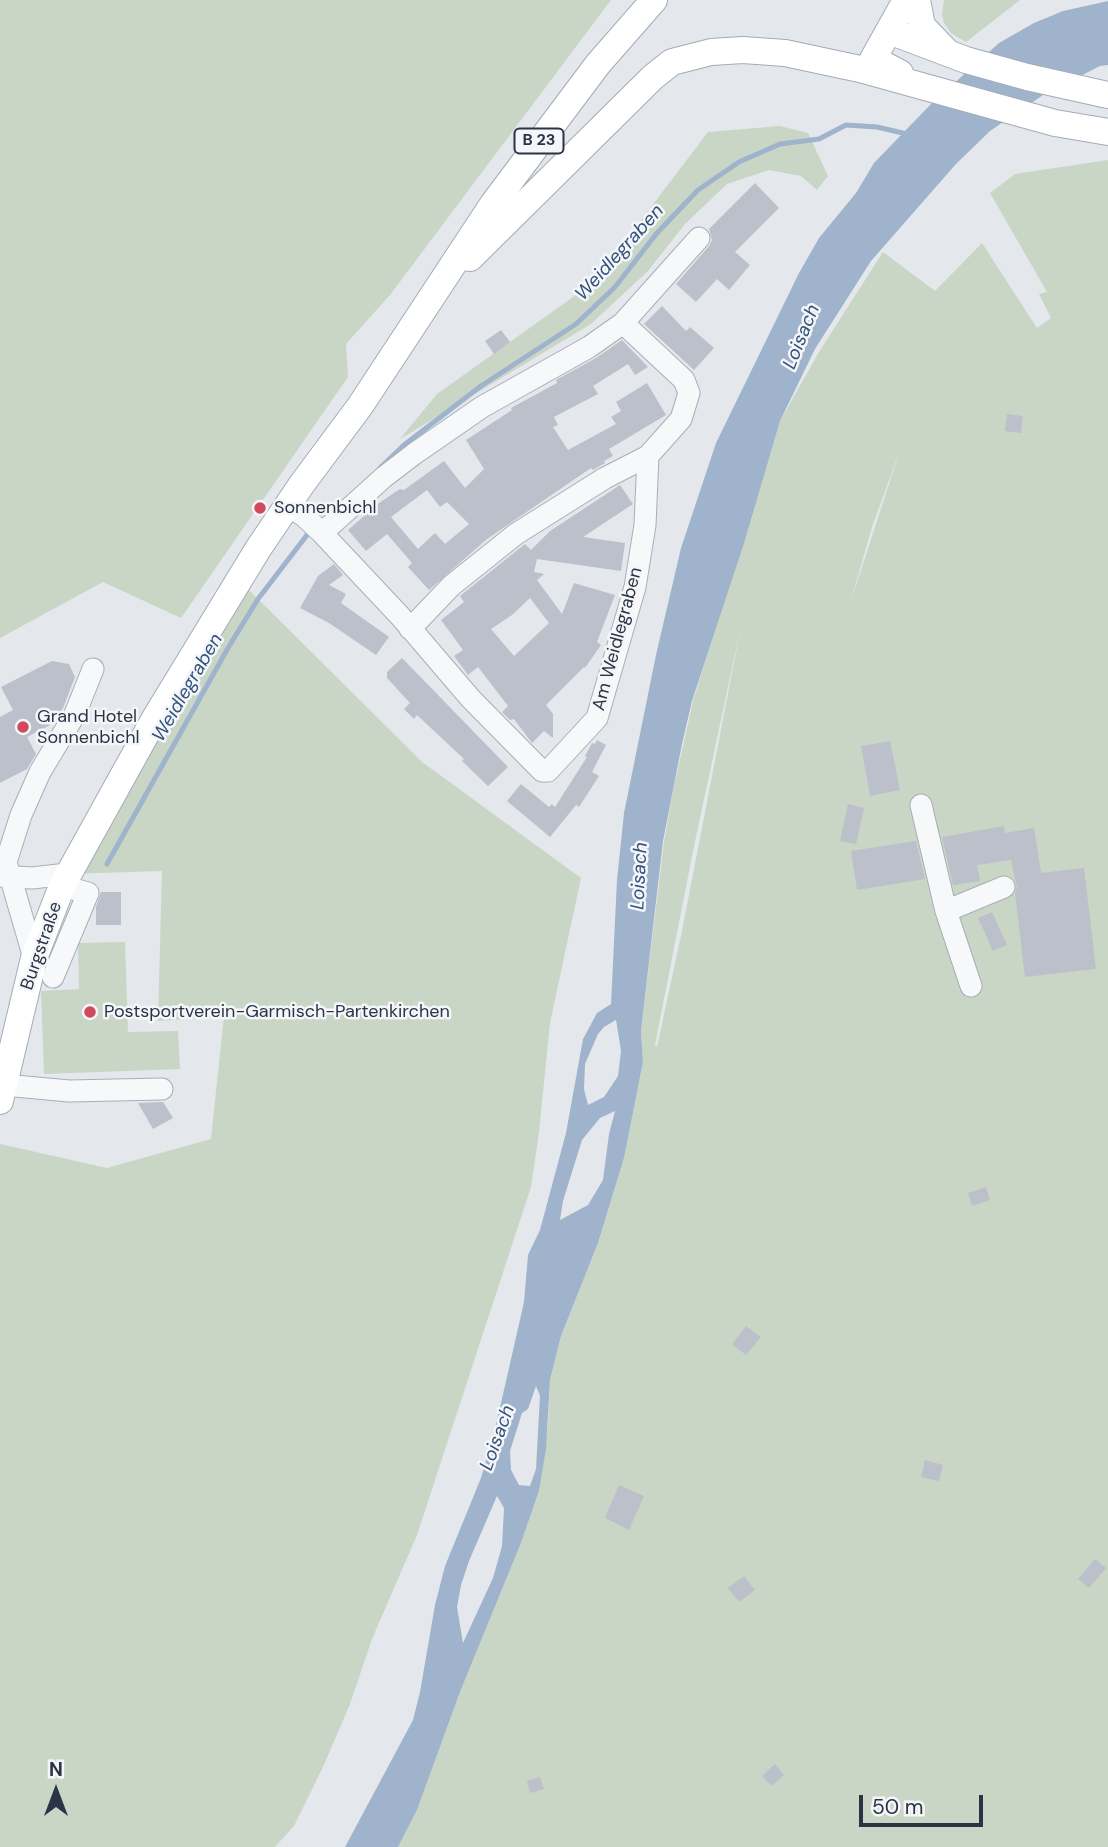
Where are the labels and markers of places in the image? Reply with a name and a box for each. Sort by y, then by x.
place label: Sonnenbichl [274,497,377,519]
marker: Sonnenbichl [252,500,268,516]
place label: Grand Hotel Sonnenbichl [37,706,140,748]
marker: Grand Hotel Sonnenbichl [15,719,31,735]
place label: Postsportverein-Garmisch-Partenkirchen [104,1001,450,1023]
marker: Postsportverein-Garmisch-Partenkirchen [82,1004,98,1020]

